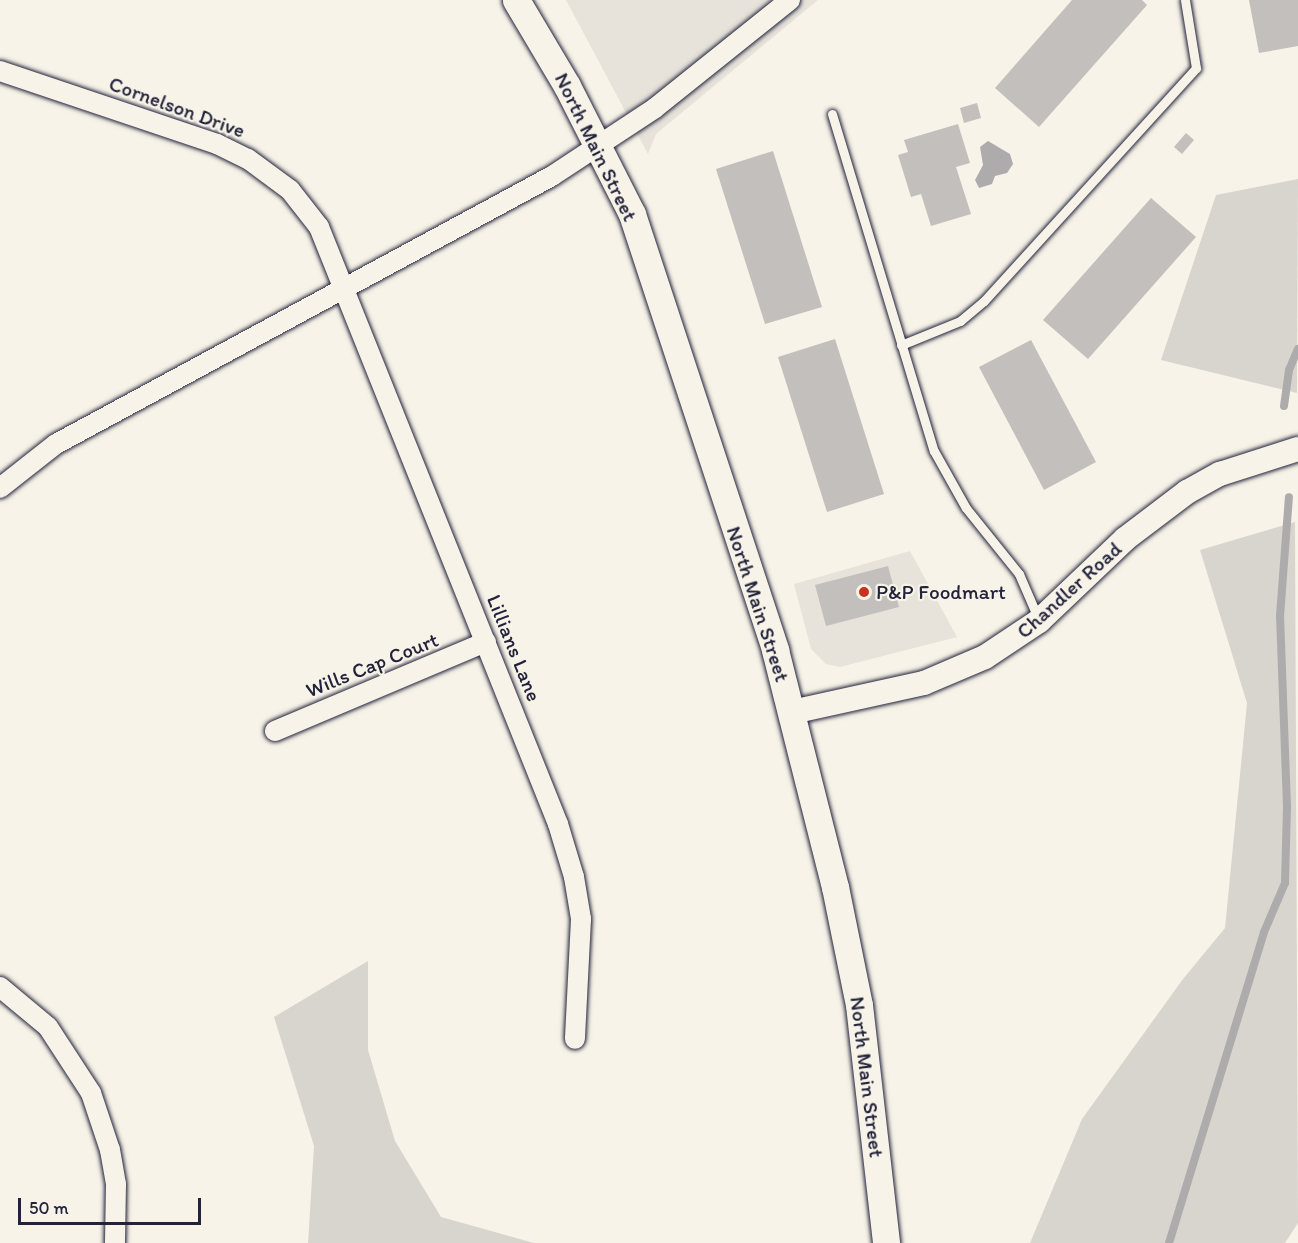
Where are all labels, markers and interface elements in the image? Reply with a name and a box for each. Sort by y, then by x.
street label: North Main Street [549,69,643,225]
street label: Cornelson Drive [106,71,248,143]
street label: North Main Street [721,523,795,685]
street label: Chandler Road [1011,536,1127,644]
place label: P&P Foodmart [876,579,1005,605]
marker: P&P Foodmart [857,585,871,599]
street label: Lillians Lane [481,591,547,705]
street label: Wills Cap Court [302,627,442,703]
street label: North Main Street [845,995,889,1159]
scale bar [21,1186,204,1224]
text: 50 m [29,1197,69,1219]

